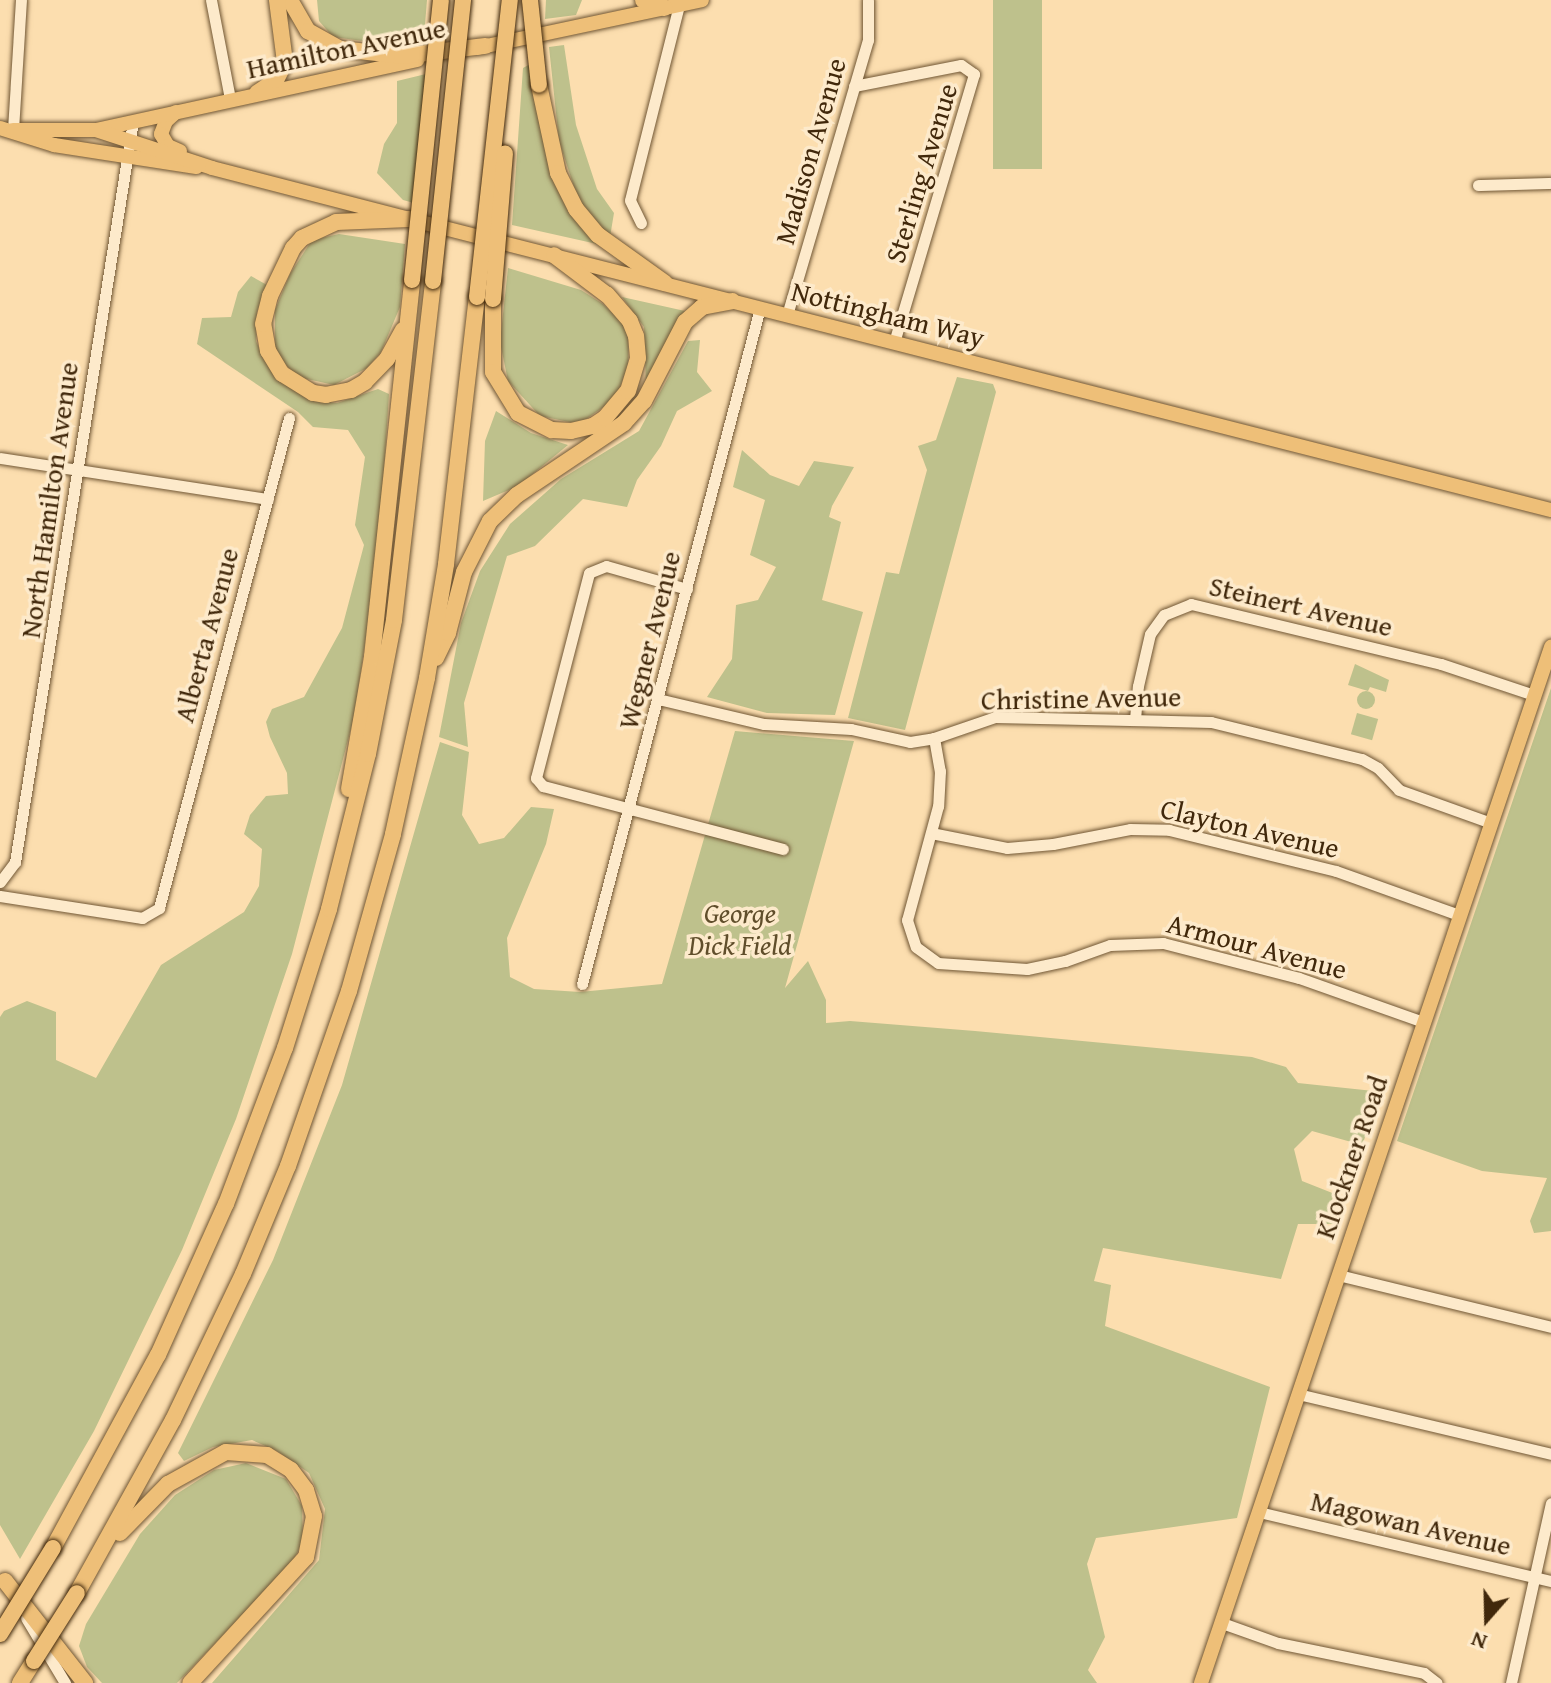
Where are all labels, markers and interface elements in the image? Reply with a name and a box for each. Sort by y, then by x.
street label: Hamilton Avenue [243,11,449,85]
street label: Madison Avenue [767,54,853,248]
street label: Sterling Avenue [878,79,964,267]
street label: Nottingham Way [788,274,988,354]
street label: North Hamilton Avenue [13,360,85,640]
street label: Alberta Avenue [167,544,245,726]
street label: Wegner Avenue [611,547,687,733]
street label: Steinert Avenue [1206,569,1396,643]
street label: Christine Avenue [981,679,1181,717]
street label: Clayton Avenue [1157,791,1343,865]
park label: George Dick Field [688,896,792,962]
street label: Armour Avenue [1164,906,1350,986]
street label: Klockner Road [1307,1071,1395,1243]
street label: Magowan Avenue [1308,1484,1514,1562]
north arrow [1447,1579,1527,1659]
text: N [1466,1624,1491,1659]

